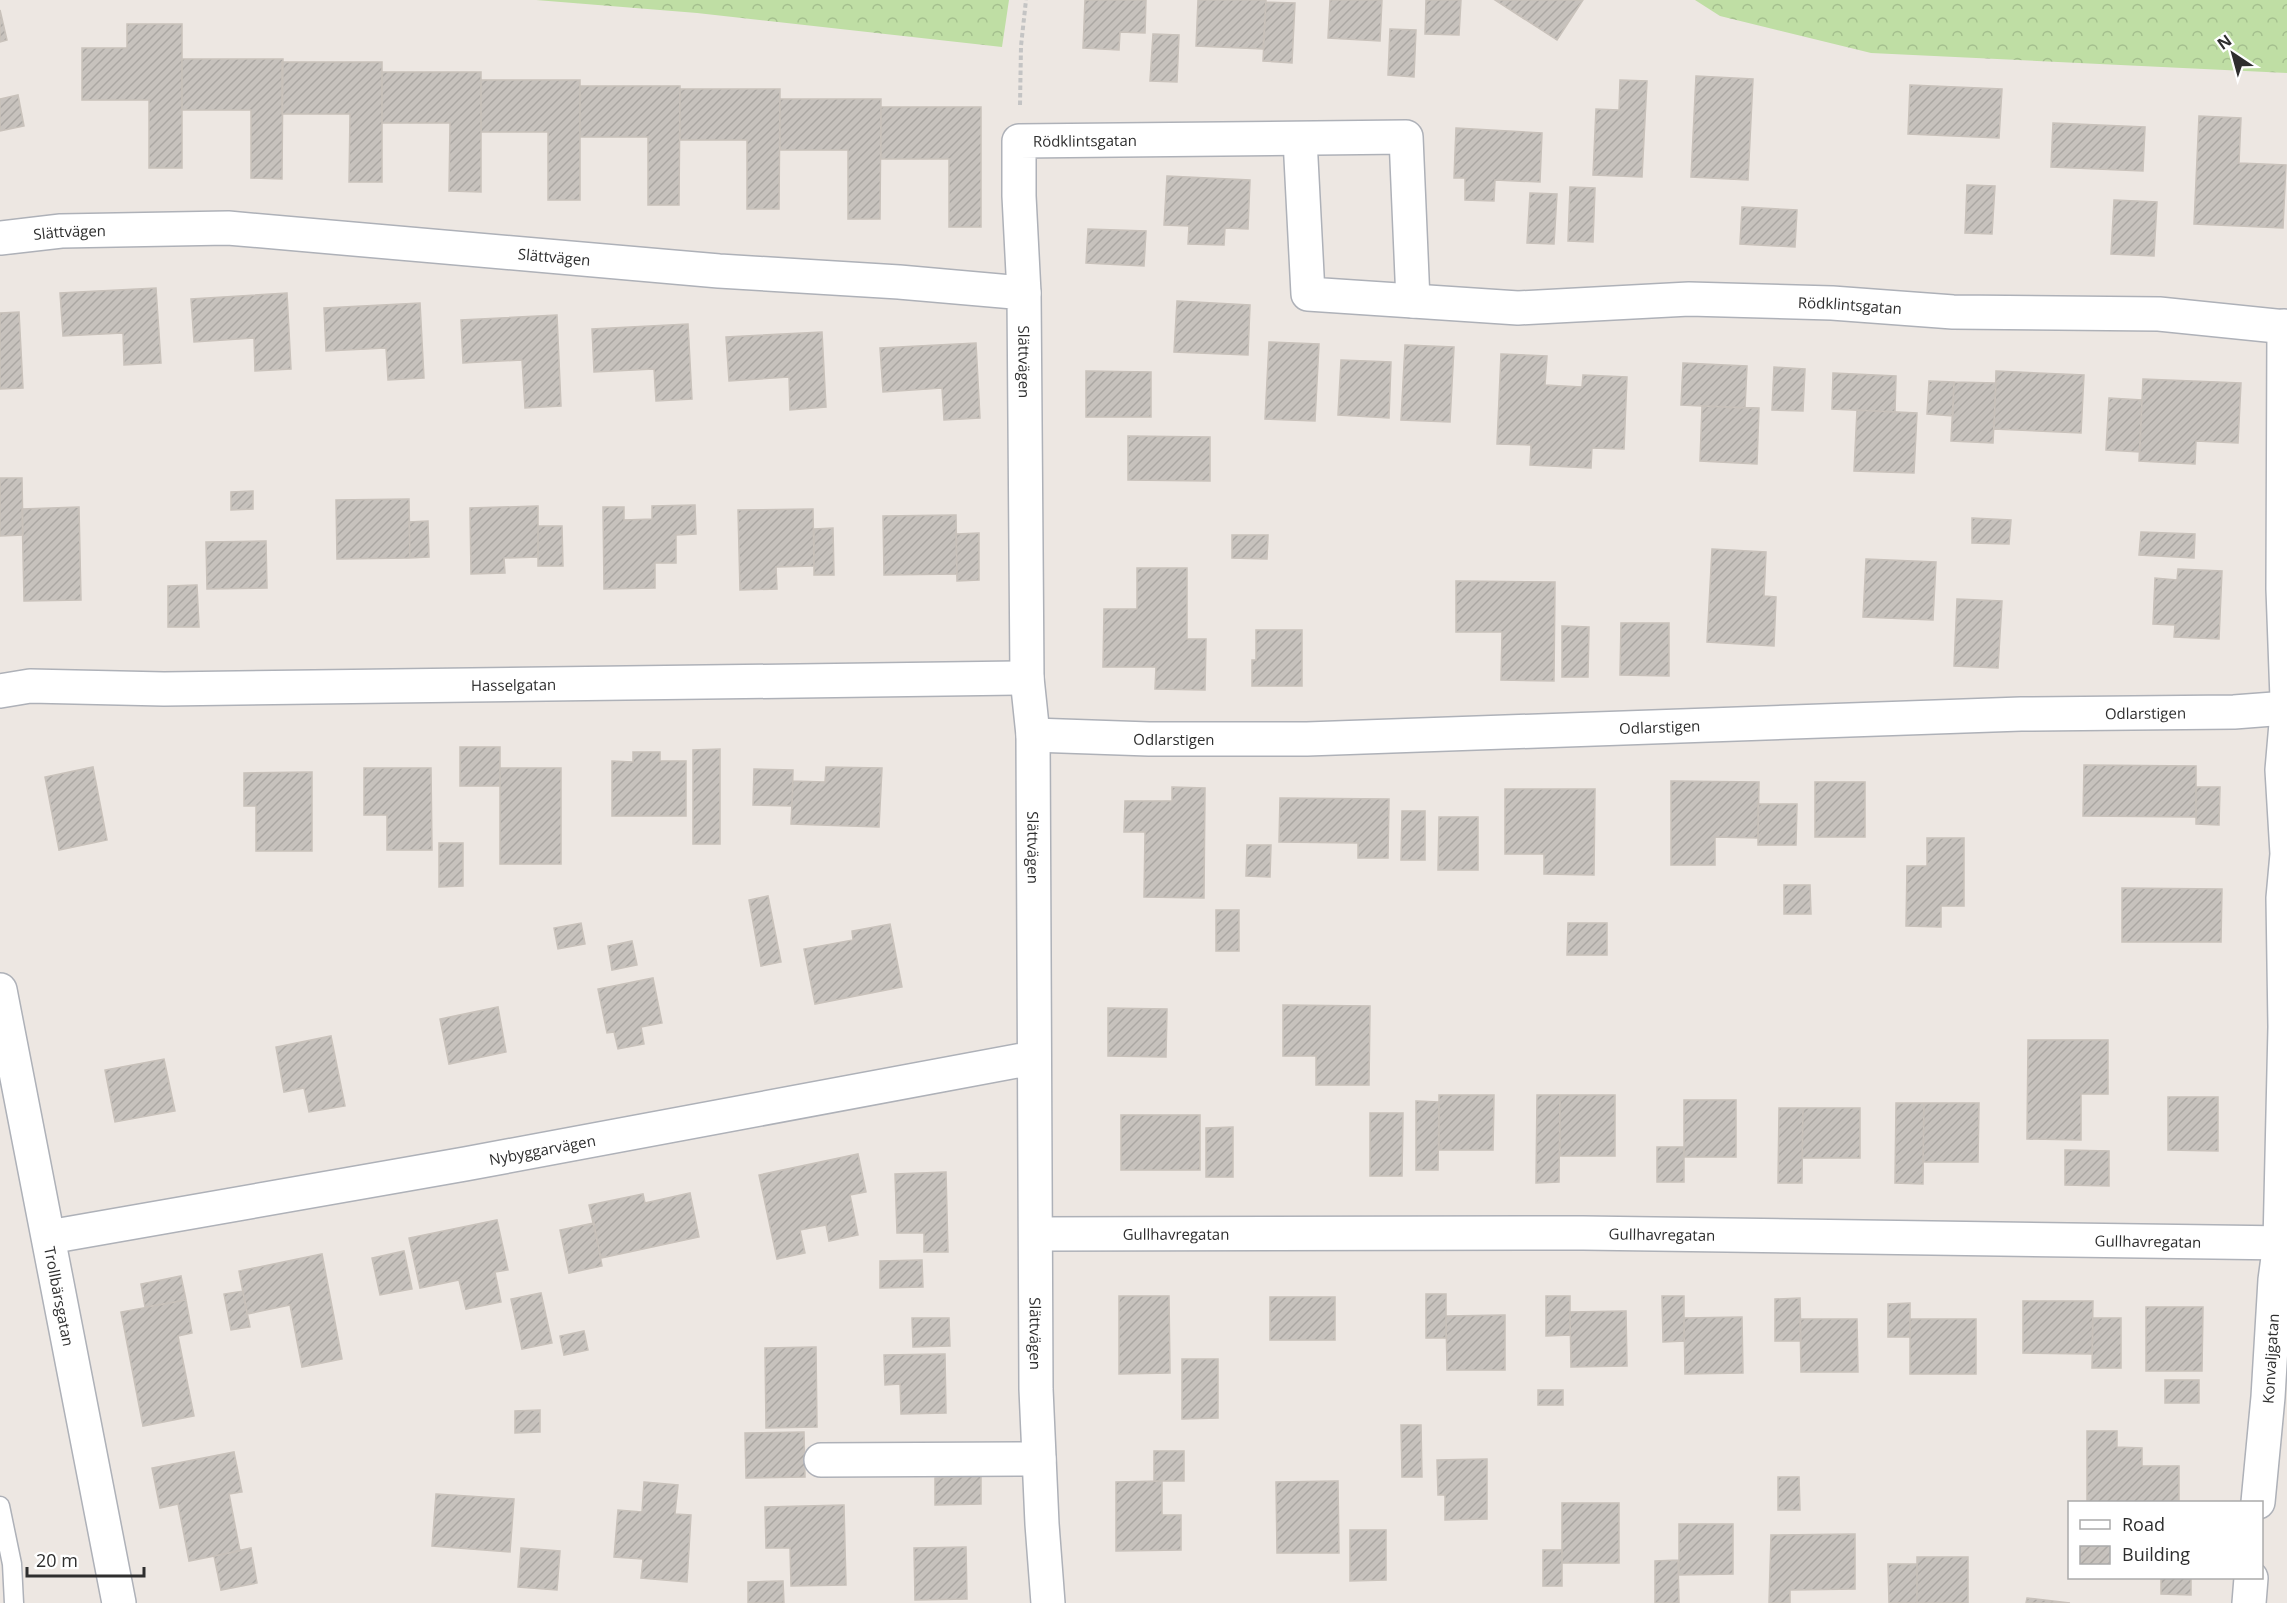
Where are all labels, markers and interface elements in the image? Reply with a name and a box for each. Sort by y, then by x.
north arrow [2203,24,2263,84]
text: N [2212,29,2236,55]
street label: Rödklintsgatan [1033,130,1137,151]
street label: Slättvägen [32,220,106,244]
street label: Slättvägen [517,243,591,270]
street label: Rödklintsgatan [1798,292,1903,318]
street label: Slättvägen [1014,325,1035,398]
street label: Hasselgatan [471,674,556,695]
street label: Odlarstigen [2105,702,2186,723]
street label: Odlarstigen [1619,715,1701,738]
street label: Odlarstigen [1133,728,1215,749]
street label: Slättvägen [1023,811,1044,884]
street label: Nybyggarvägen [487,1130,597,1169]
street label: Gullhavregatan [1608,1223,1715,1245]
street label: Gullhavregatan [1123,1224,1229,1244]
street label: Gullhavregatan [2094,1230,2201,1252]
street label: Trollbärsgatan [40,1245,79,1348]
street label: Slättvägen [1026,1297,1046,1370]
street label: Konvaljgatan [2257,1313,2283,1405]
legend [2068,1501,2263,1579]
text: Road [2122,1512,2165,1536]
scale bar [27,1540,144,1578]
text: Building [2122,1542,2190,1566]
text: 20 m [36,1548,78,1572]

